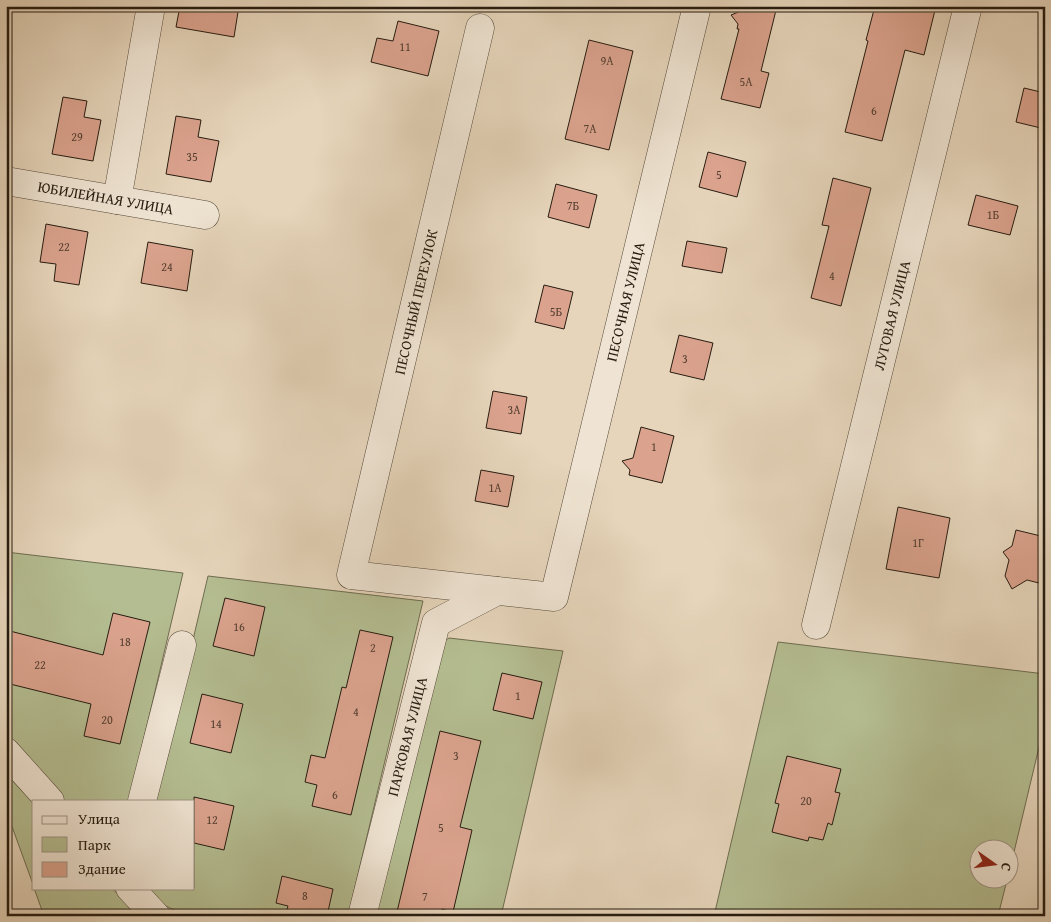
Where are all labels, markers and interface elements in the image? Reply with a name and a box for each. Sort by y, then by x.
house number: 11 [399,38,411,55]
house number: 9А [600,52,614,69]
house number: 5А [739,73,753,90]
house number: 6 [871,102,877,119]
house number: 7А [583,120,597,137]
house number: 29 [71,128,83,145]
house number: 35 [186,148,198,165]
house number: 5 [716,166,722,183]
street label: ЮБИЛЕЙНАЯ УЛИЦА [36,176,175,219]
house number: 7Б [567,197,579,214]
house number: 1Б [987,206,999,223]
street label: ПЕСОЧНЫЙ ПЕРЕУЛОК [389,226,443,377]
house number: 22 [58,238,70,255]
street label: ПЕСОЧНАЯ УЛИЦА [600,240,650,364]
house number: 24 [161,258,173,275]
street label: ЛУГОВАЯ УЛИЦА [868,258,915,372]
house number: 4 [829,267,835,284]
house number: 5Б [550,303,562,320]
house number: 3 [682,350,688,367]
house number: 3А [507,401,521,418]
house number: 1 [651,438,657,455]
house number: 1А [488,479,502,496]
house number: 1Г [912,534,924,551]
house number: 16 [233,618,245,635]
house number: 18 [119,633,131,650]
house number: 2 [370,639,376,656]
house number: 22 [34,656,46,673]
street label: ПАРКОВАЯ УЛИЦА [382,675,432,798]
house number: 1 [515,687,521,704]
house number: 4 [353,703,359,720]
house number: 20 [101,711,113,728]
house number: 14 [210,715,222,732]
house number: 3 [453,747,459,764]
house number: 6 [332,786,338,803]
house number: 20 [800,792,812,809]
legend [32,800,195,890]
text: Улица [78,808,121,829]
house number: 12 [206,811,218,828]
house number: 5 [438,819,444,836]
text: Парк [78,834,111,855]
north arrow [968,840,1018,890]
text: Здание [78,858,126,879]
text: С [996,861,1017,873]
house number: 8 [302,887,308,904]
house number: 7 [422,888,428,905]

